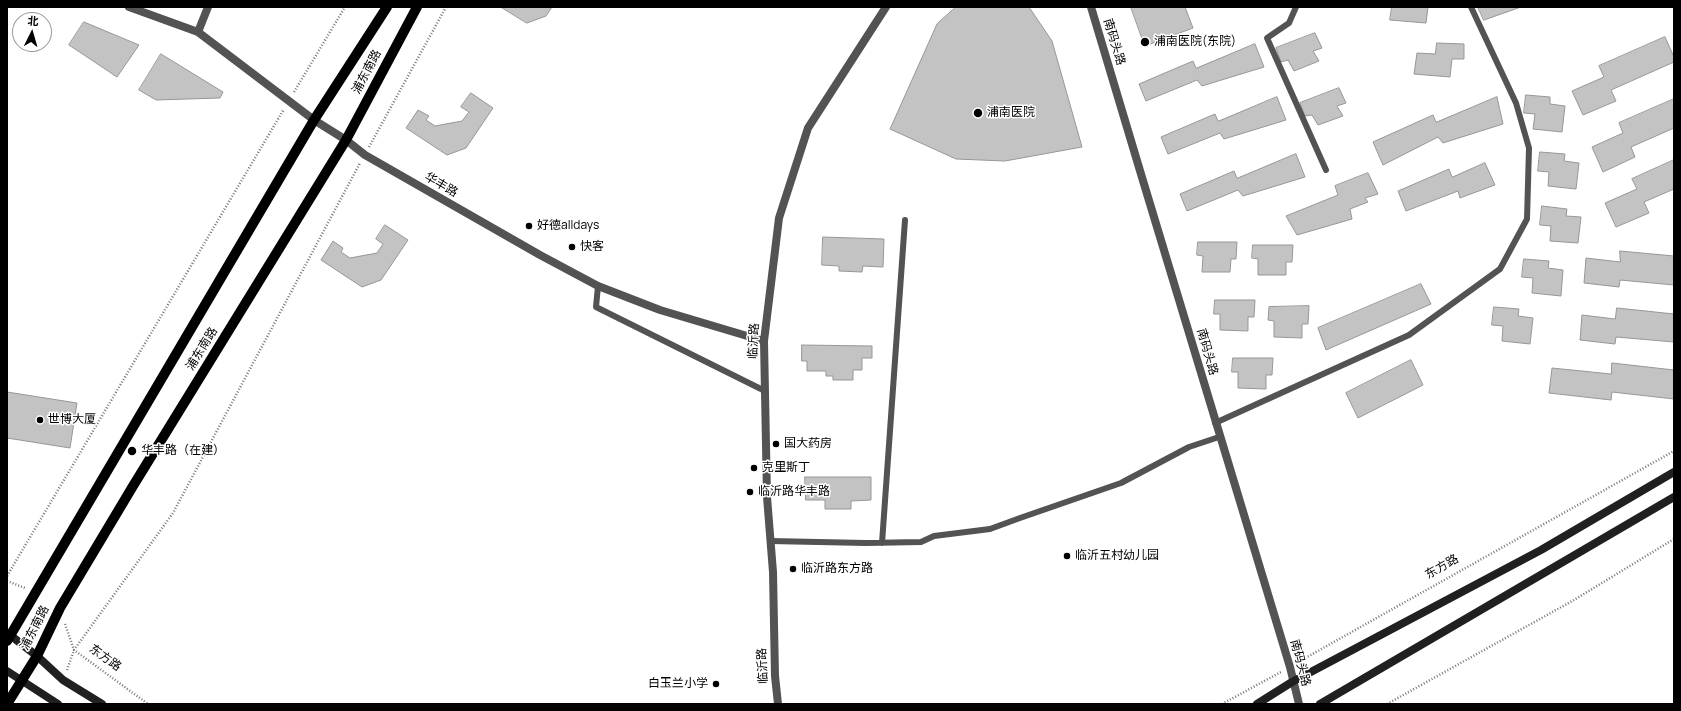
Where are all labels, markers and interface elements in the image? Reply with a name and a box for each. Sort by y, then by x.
north arrow [12,12,52,52]
text: 北 [27,13,39,28]
street label: 南码头路 [1100,17,1128,67]
place label: 浦南医院(东院) [1154,35,1236,49]
marker: 浦南医院(东院) [1139,36,1151,48]
street label: 浦东南路 [349,47,385,97]
place label: 浦南医院 [987,106,1035,120]
marker: 浦南医院 [972,107,984,119]
street label: 华丰路 [422,170,460,200]
place label: 好德alldays [537,219,599,233]
marker: 好德alldays [524,221,534,231]
place label: 快客 [580,240,604,254]
marker: 快客 [567,242,577,252]
street label: 临沂路 [746,323,762,359]
street label: 浦东南路 [183,325,221,373]
street label: 南码头路 [1193,327,1221,377]
place label: 世博大厦 [48,413,96,427]
marker: 世博大厦 [35,415,45,425]
place label: 国大药房 [784,437,832,451]
marker: 国大药房 [771,439,781,449]
place label: 华丰路（在建） [141,444,225,458]
marker: 华丰路（在建） [126,445,138,457]
place label: 克里斯丁 [762,461,810,475]
marker: 克里斯丁 [749,463,759,473]
place label: 临沂路华丰路 [758,485,830,499]
marker: 临沂路华丰路 [745,487,755,497]
place label: 临沂五村幼儿园 [1075,549,1159,563]
marker: 临沂五村幼儿园 [1062,551,1072,561]
street label: 东方路 [1423,552,1461,582]
place label: 临沂路东方路 [801,562,873,576]
marker: 临沂路东方路 [788,564,798,574]
street label: 浦东南路 [18,603,52,653]
street label: 南码头路 [1287,638,1313,688]
street label: 东方路 [86,642,124,674]
street label: 临沂路 [755,648,771,684]
place label: 白玉兰小学 [648,677,708,691]
marker: 白玉兰小学 [711,679,721,689]

